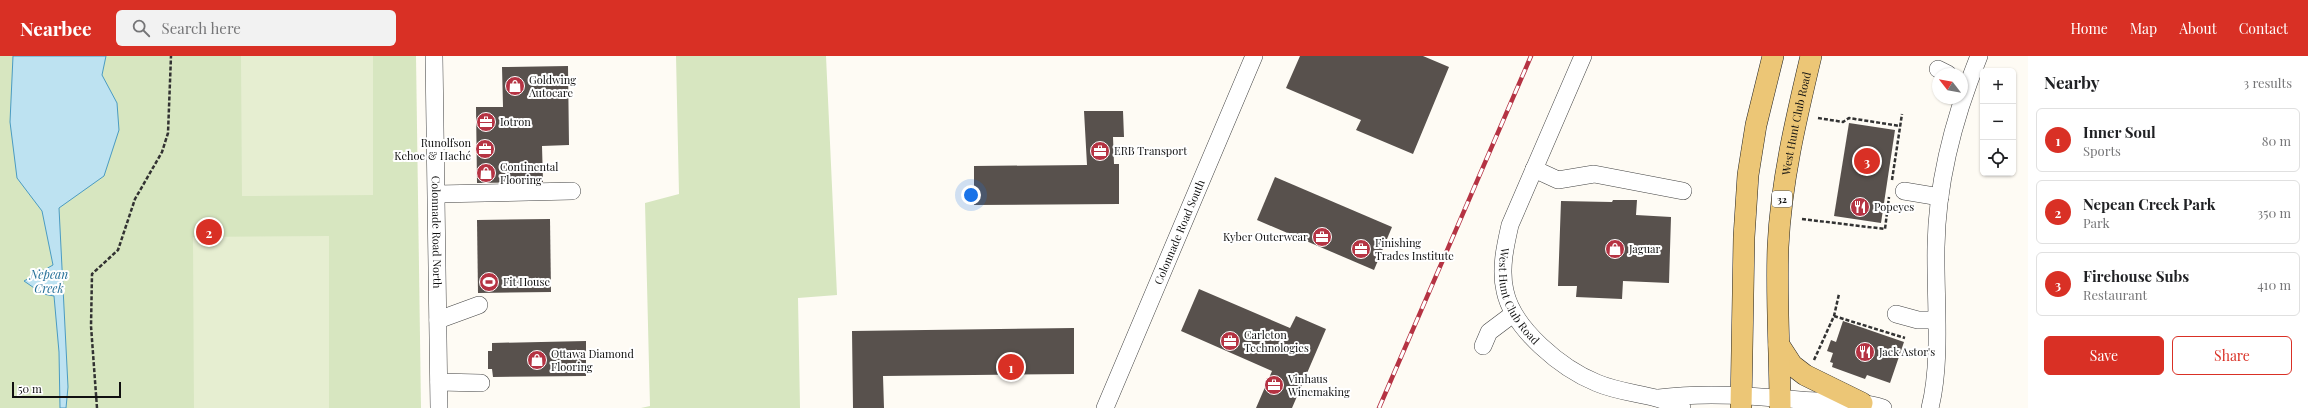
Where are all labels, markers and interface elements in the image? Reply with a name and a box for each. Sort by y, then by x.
search box [116,10,396,46]
text: Nearbee [20,15,92,41]
icon: search [130,17,152,39]
text: Search here [162,18,241,38]
text: Home [2070,19,2108,38]
text: Map [2130,19,2157,38]
text: About [2179,19,2217,38]
text: Contact [2239,19,2288,38]
north arrow [1932,68,1968,104]
map controls [1980,68,2016,176]
button: + [1980,68,2016,104]
street label: West Hunt Club Road [1778,70,1814,177]
text: Nearby [2044,71,2099,93]
place label: Goldwing Autocare [528,72,576,100]
text: 3 results [2243,74,2292,91]
shop icon: Goldwing Autocare [504,75,526,97]
button: − [1980,104,2016,140]
office icon: Iotron [475,111,497,133]
place label: Iotron [500,114,531,129]
text: Inner Soul [2083,122,2156,142]
text: 1 [2056,132,2060,149]
text: 80 m [2262,132,2291,149]
place label: Runolfson Kehoe & Haché [394,135,471,163]
office icon: Runolfson Kehoe & Haché [474,138,496,160]
office icon: ERB Transport [1089,140,1111,162]
button: locate [1980,140,2016,176]
text: Sports [2083,142,2121,159]
place label: ERB Transport [1114,143,1187,158]
pin: 3 [1854,146,1880,176]
place label: Continental Flooring [500,159,559,187]
shop icon: Continental Flooring [475,162,497,184]
street label: Colonnade Road North [429,176,445,289]
street label: Colonnade Road South [1150,177,1208,287]
your location [961,185,981,205]
road number: 32 [1772,191,1792,207]
text: Nepean Creek Park [2083,194,2215,214]
restaurant icon: Popeyes [1849,196,1871,218]
place label: Popeyes [1874,199,1914,214]
text: 2 [2055,204,2061,221]
text: 350 m [2257,204,2291,221]
text: Park [2083,214,2110,231]
pin: 2 [196,217,222,247]
office icon: Kyber Outerwear [1311,226,1333,248]
place label: Kyber Outerwear [1223,229,1308,244]
place label: Finishing Trades Institute [1375,235,1454,263]
office icon: Finishing Trades Institute [1350,238,1372,260]
shop icon: Jaguar [1604,238,1626,260]
place label: Jaguar [1628,241,1660,256]
street label: West Hunt Club Road [1496,246,1543,348]
water label: Nepean Creek [29,266,68,296]
text: Firehouse Subs [2083,266,2189,286]
sports icon: Fit House [478,271,500,293]
place label: Fit House [503,274,550,289]
text: 3 [2055,276,2061,293]
text: 410 m [2257,276,2291,293]
text: Restaurant [2083,286,2147,303]
place label: Carleton Technologies [1244,327,1309,355]
office icon: Carleton Technologies [1219,330,1241,352]
button: Save [2044,336,2164,375]
button: Share [2172,336,2292,375]
restaurant icon: Jack Astor's [1854,341,1876,363]
place label: Jack Astor's [1878,344,1935,359]
place label: Ottawa Diamond Flooring [551,346,634,374]
shop icon: Ottawa Diamond Flooring [526,349,548,371]
pin: 1 [998,352,1024,382]
place label: Vinhaus Winemaking [1287,371,1350,399]
office icon: Vinhaus Winemaking [1263,374,1285,396]
scale bar [12,380,121,399]
text: 50 m [18,381,42,396]

